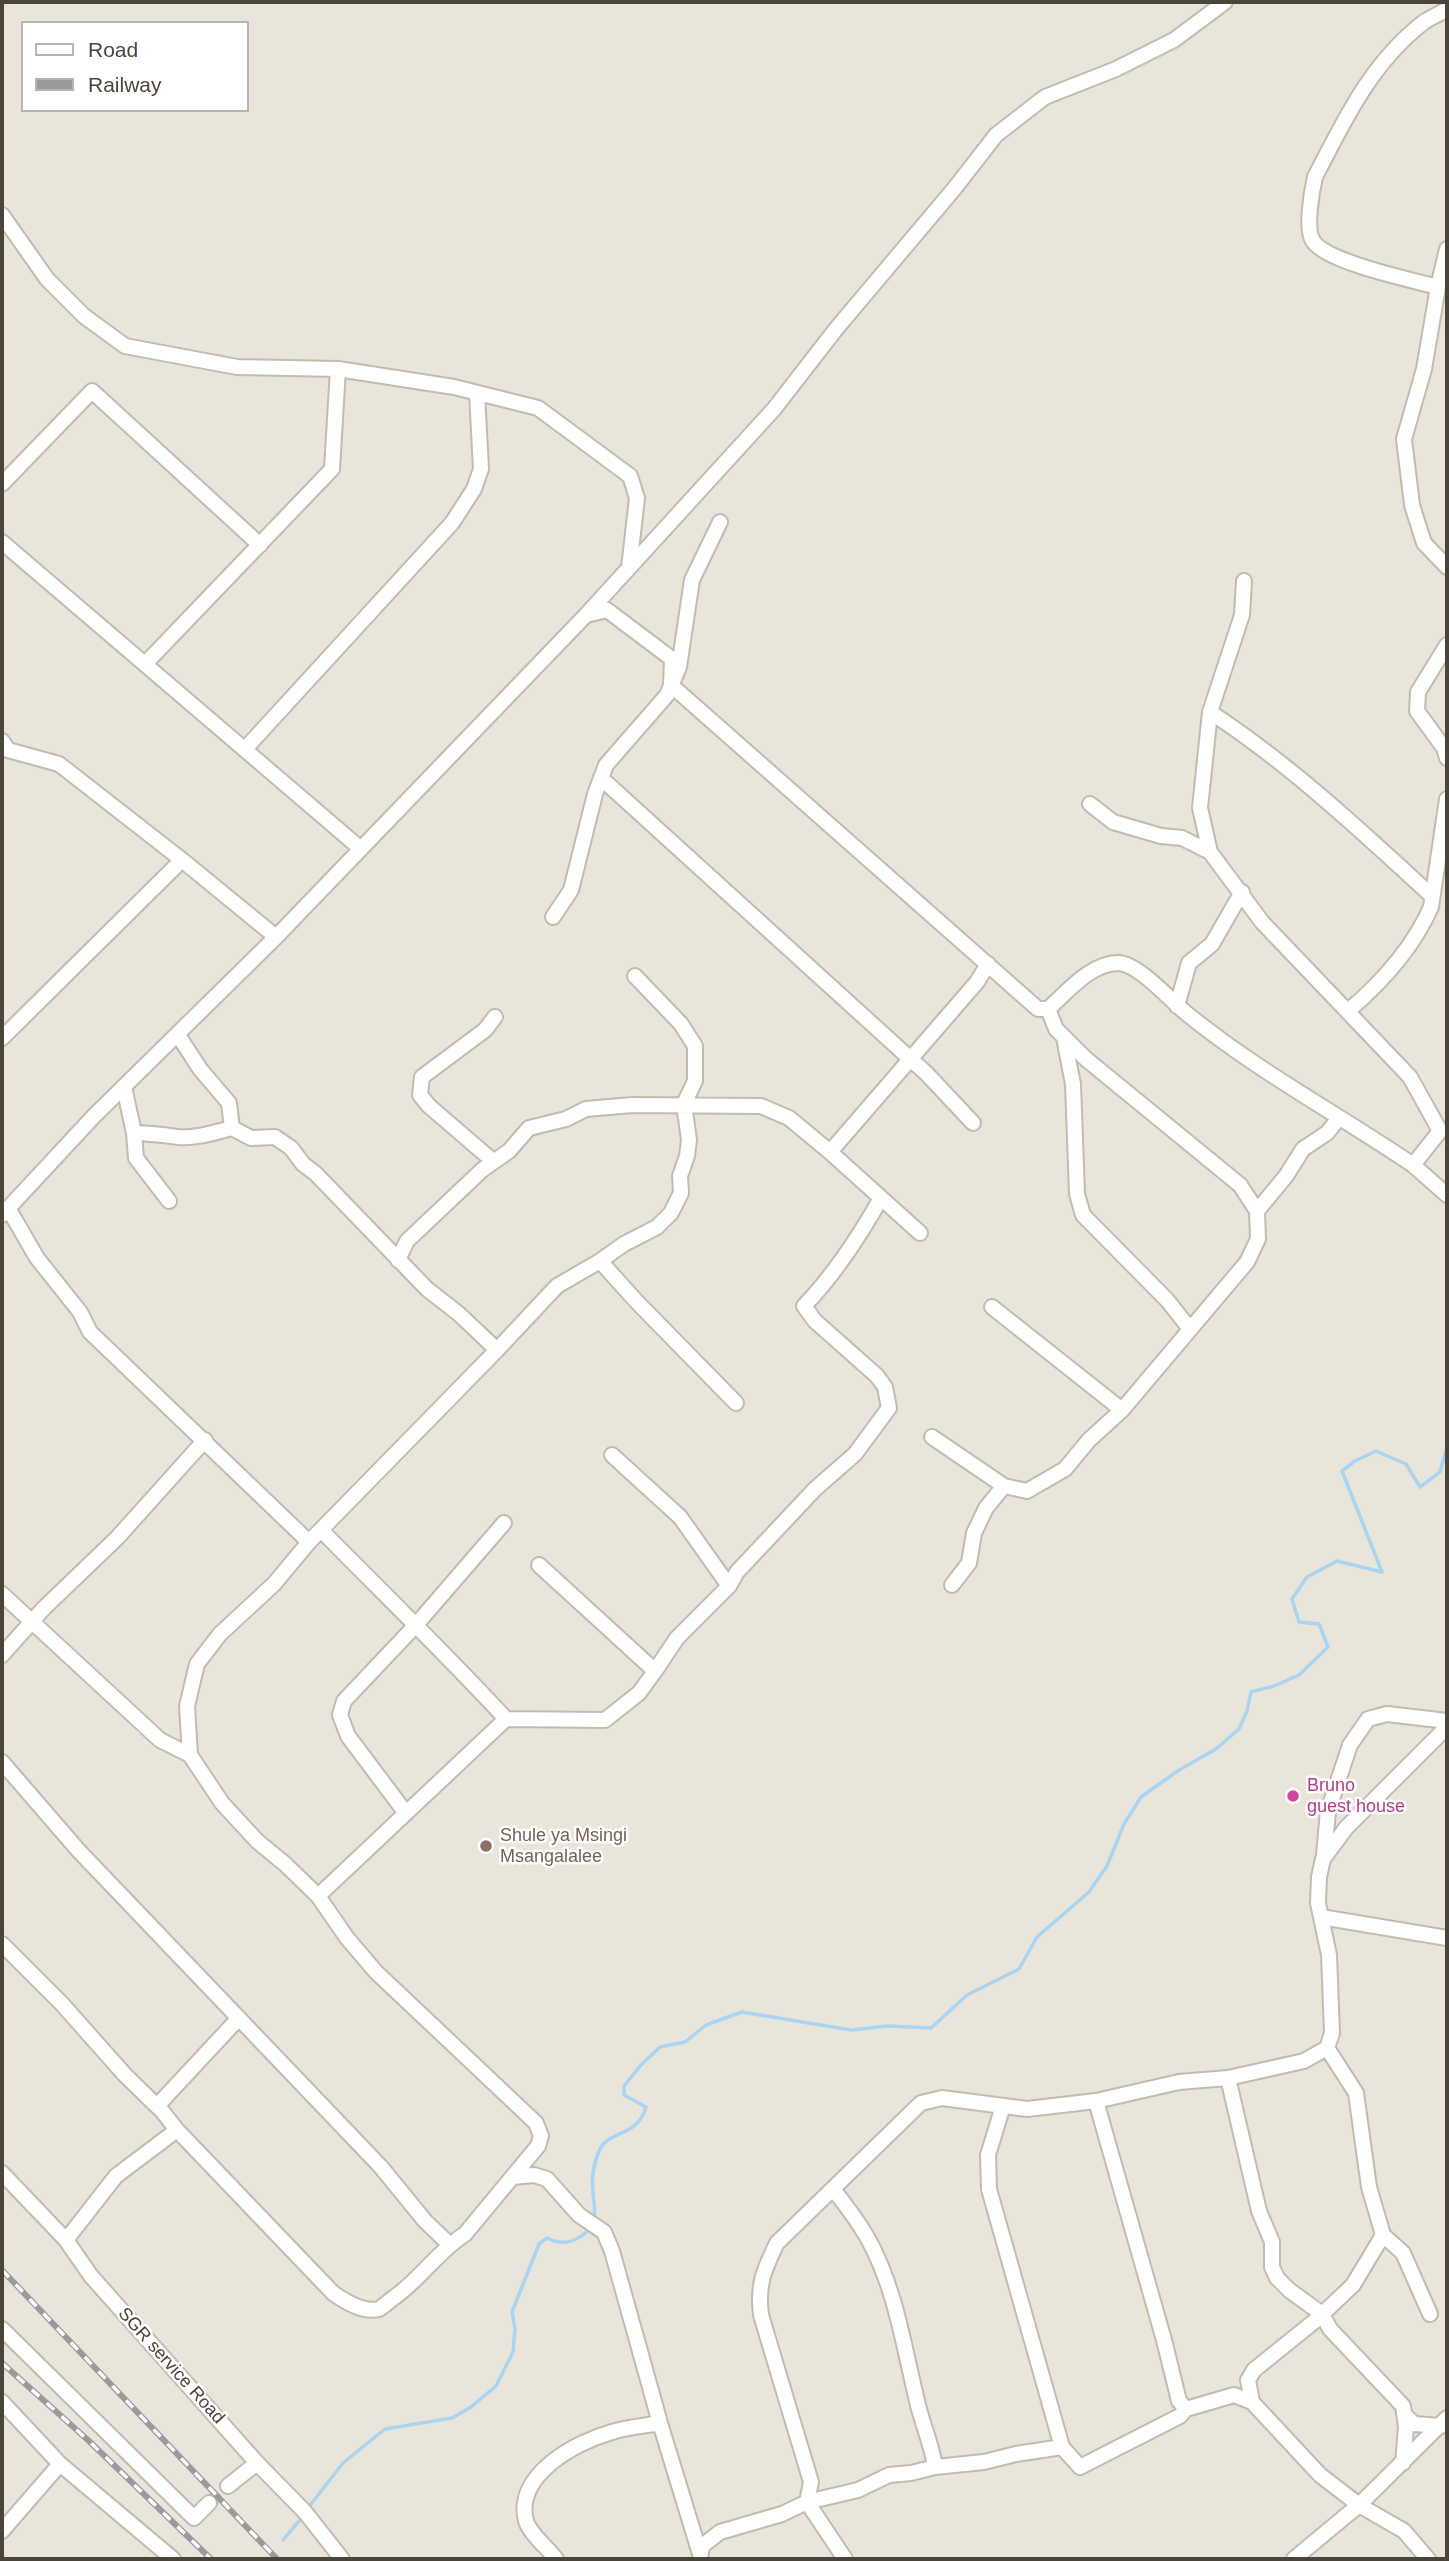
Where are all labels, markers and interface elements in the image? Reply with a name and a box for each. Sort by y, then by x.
legend [21,21,248,112]
text: Road [88,38,138,61]
text: Railway [88,73,162,96]
place label: Bruno guest house [1307,1775,1405,1817]
marker: Bruno guest house [1285,1788,1301,1804]
place label: Shule ya Msingi Msangalalee [500,1825,627,1868]
marker: Shule ya Msingi Msangalalee [478,1838,494,1854]
street label: SGR service Road [113,2303,229,2429]

